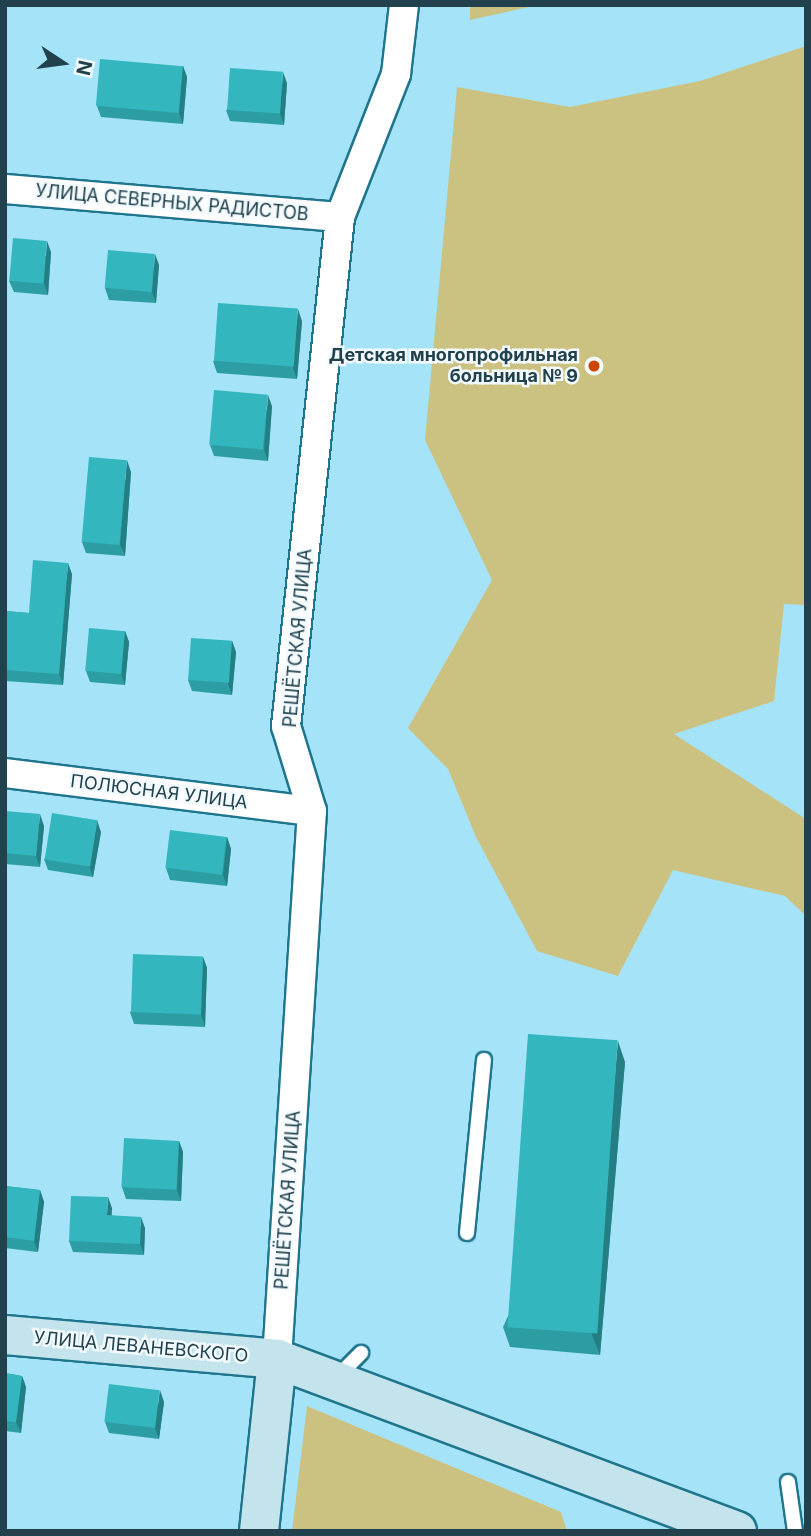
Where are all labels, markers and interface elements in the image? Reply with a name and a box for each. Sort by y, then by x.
north arrow [28,28,98,98]
text: N [71,58,97,77]
street label: УЛИЦА СЕВЕРНЫХ РАДИСТОВ [35,180,309,226]
place label: Детская многопрофильная больница № 9 [329,345,578,388]
marker: Детская многопрофильная больница № 9 [584,356,604,376]
street label: РЕШЁТСКАЯ УЛИЦА [279,548,317,728]
street label: ПОЛЮСНАЯ УЛИЦА [69,770,249,814]
street label: РЕШЁТСКАЯ УЛИЦА [271,1110,305,1290]
street label: УЛИЦА ЛЕВАНЕВСКОГО [33,1327,249,1367]

